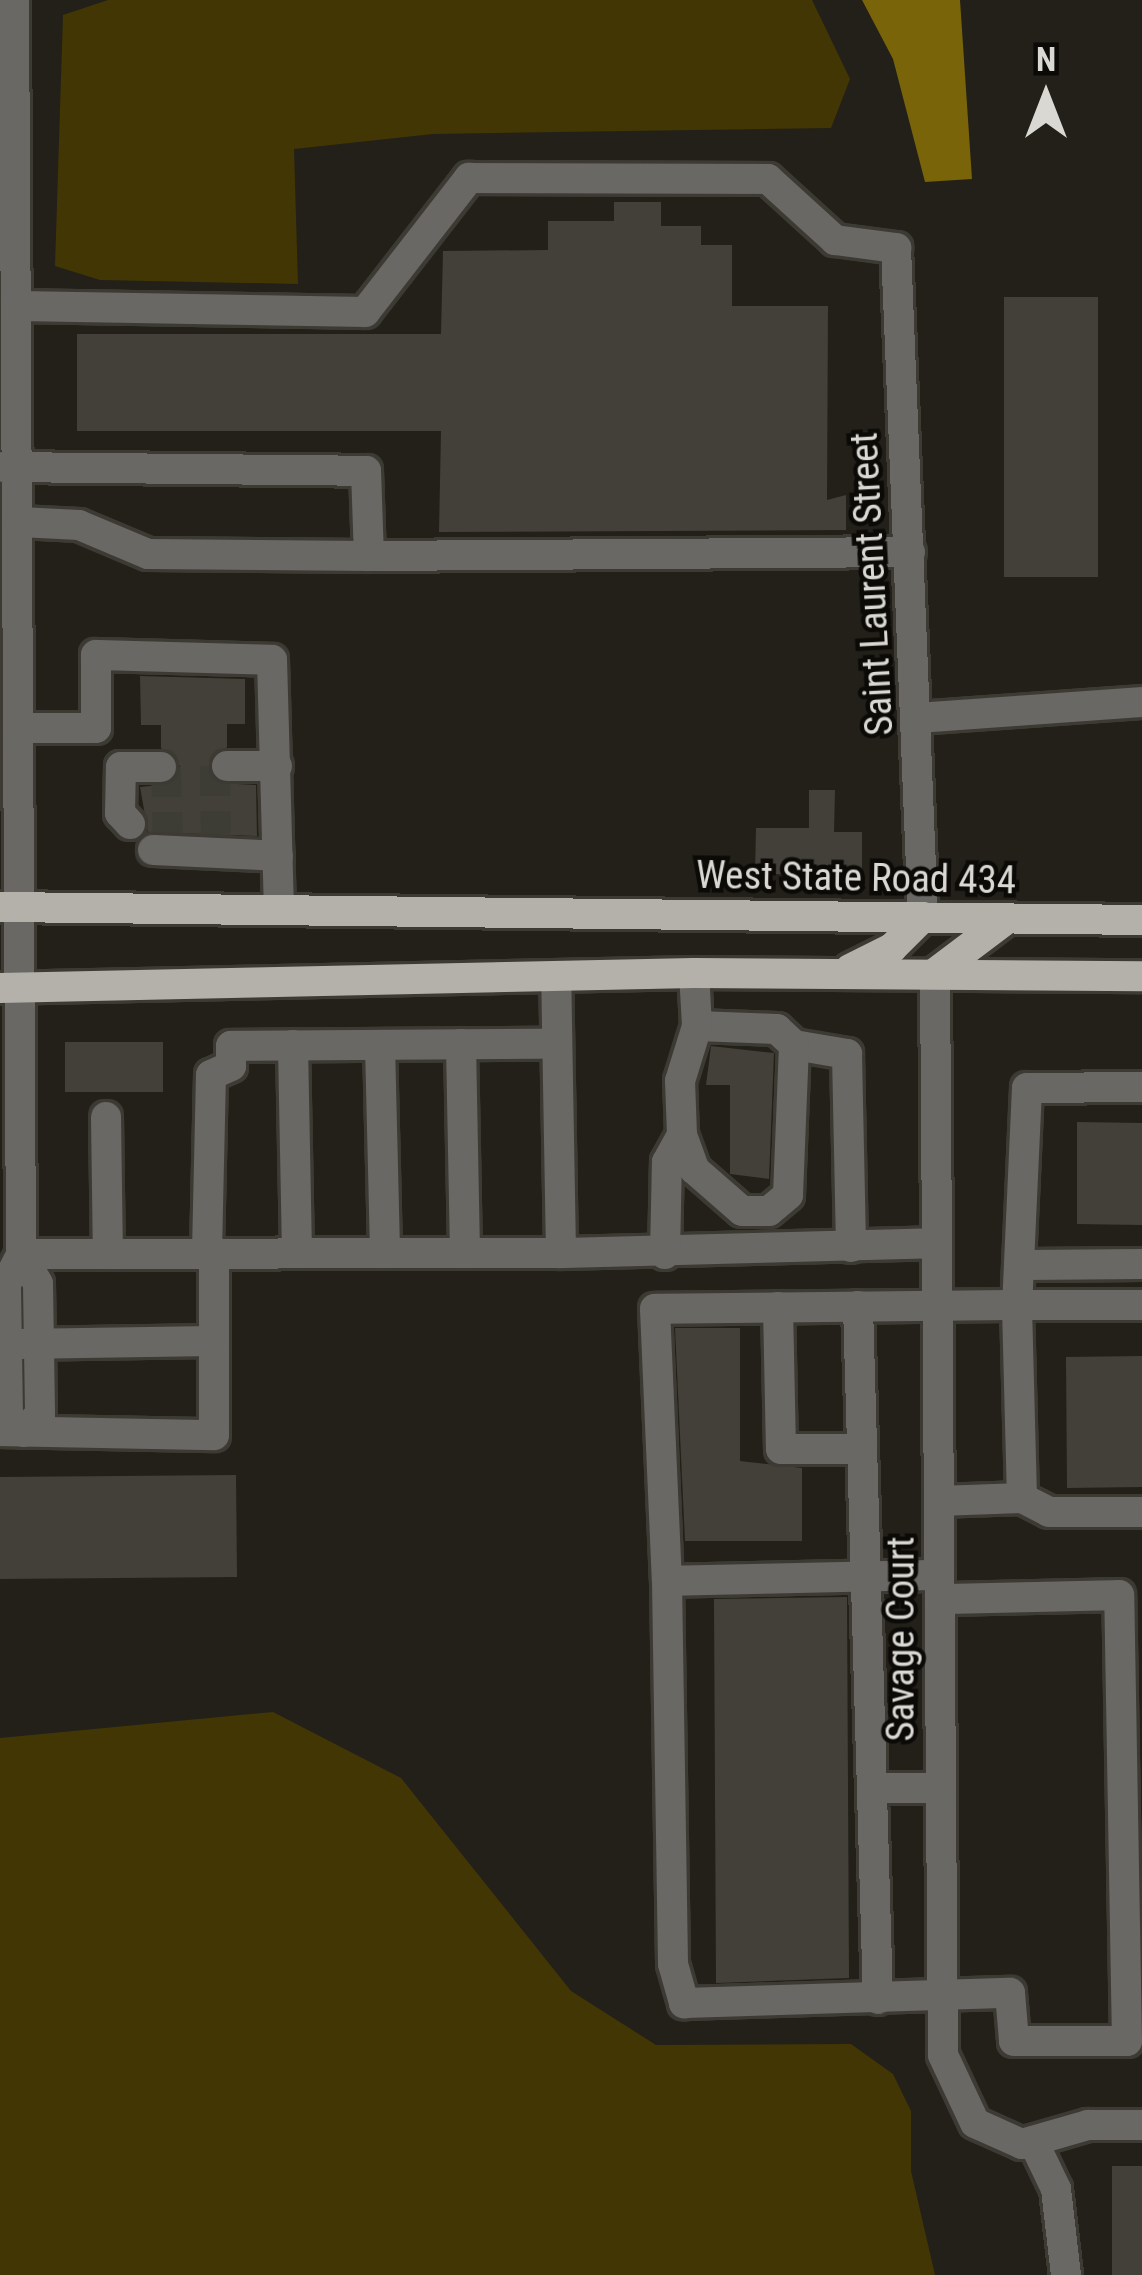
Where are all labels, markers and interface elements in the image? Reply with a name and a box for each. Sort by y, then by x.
north arrow [986,36,1106,156]
text: N [1036,40,1056,79]
street label: Saint Laurent Street [841,431,903,737]
street label: West State Road 434 [696,852,1016,904]
street label: Savage Court [878,1536,924,1742]

